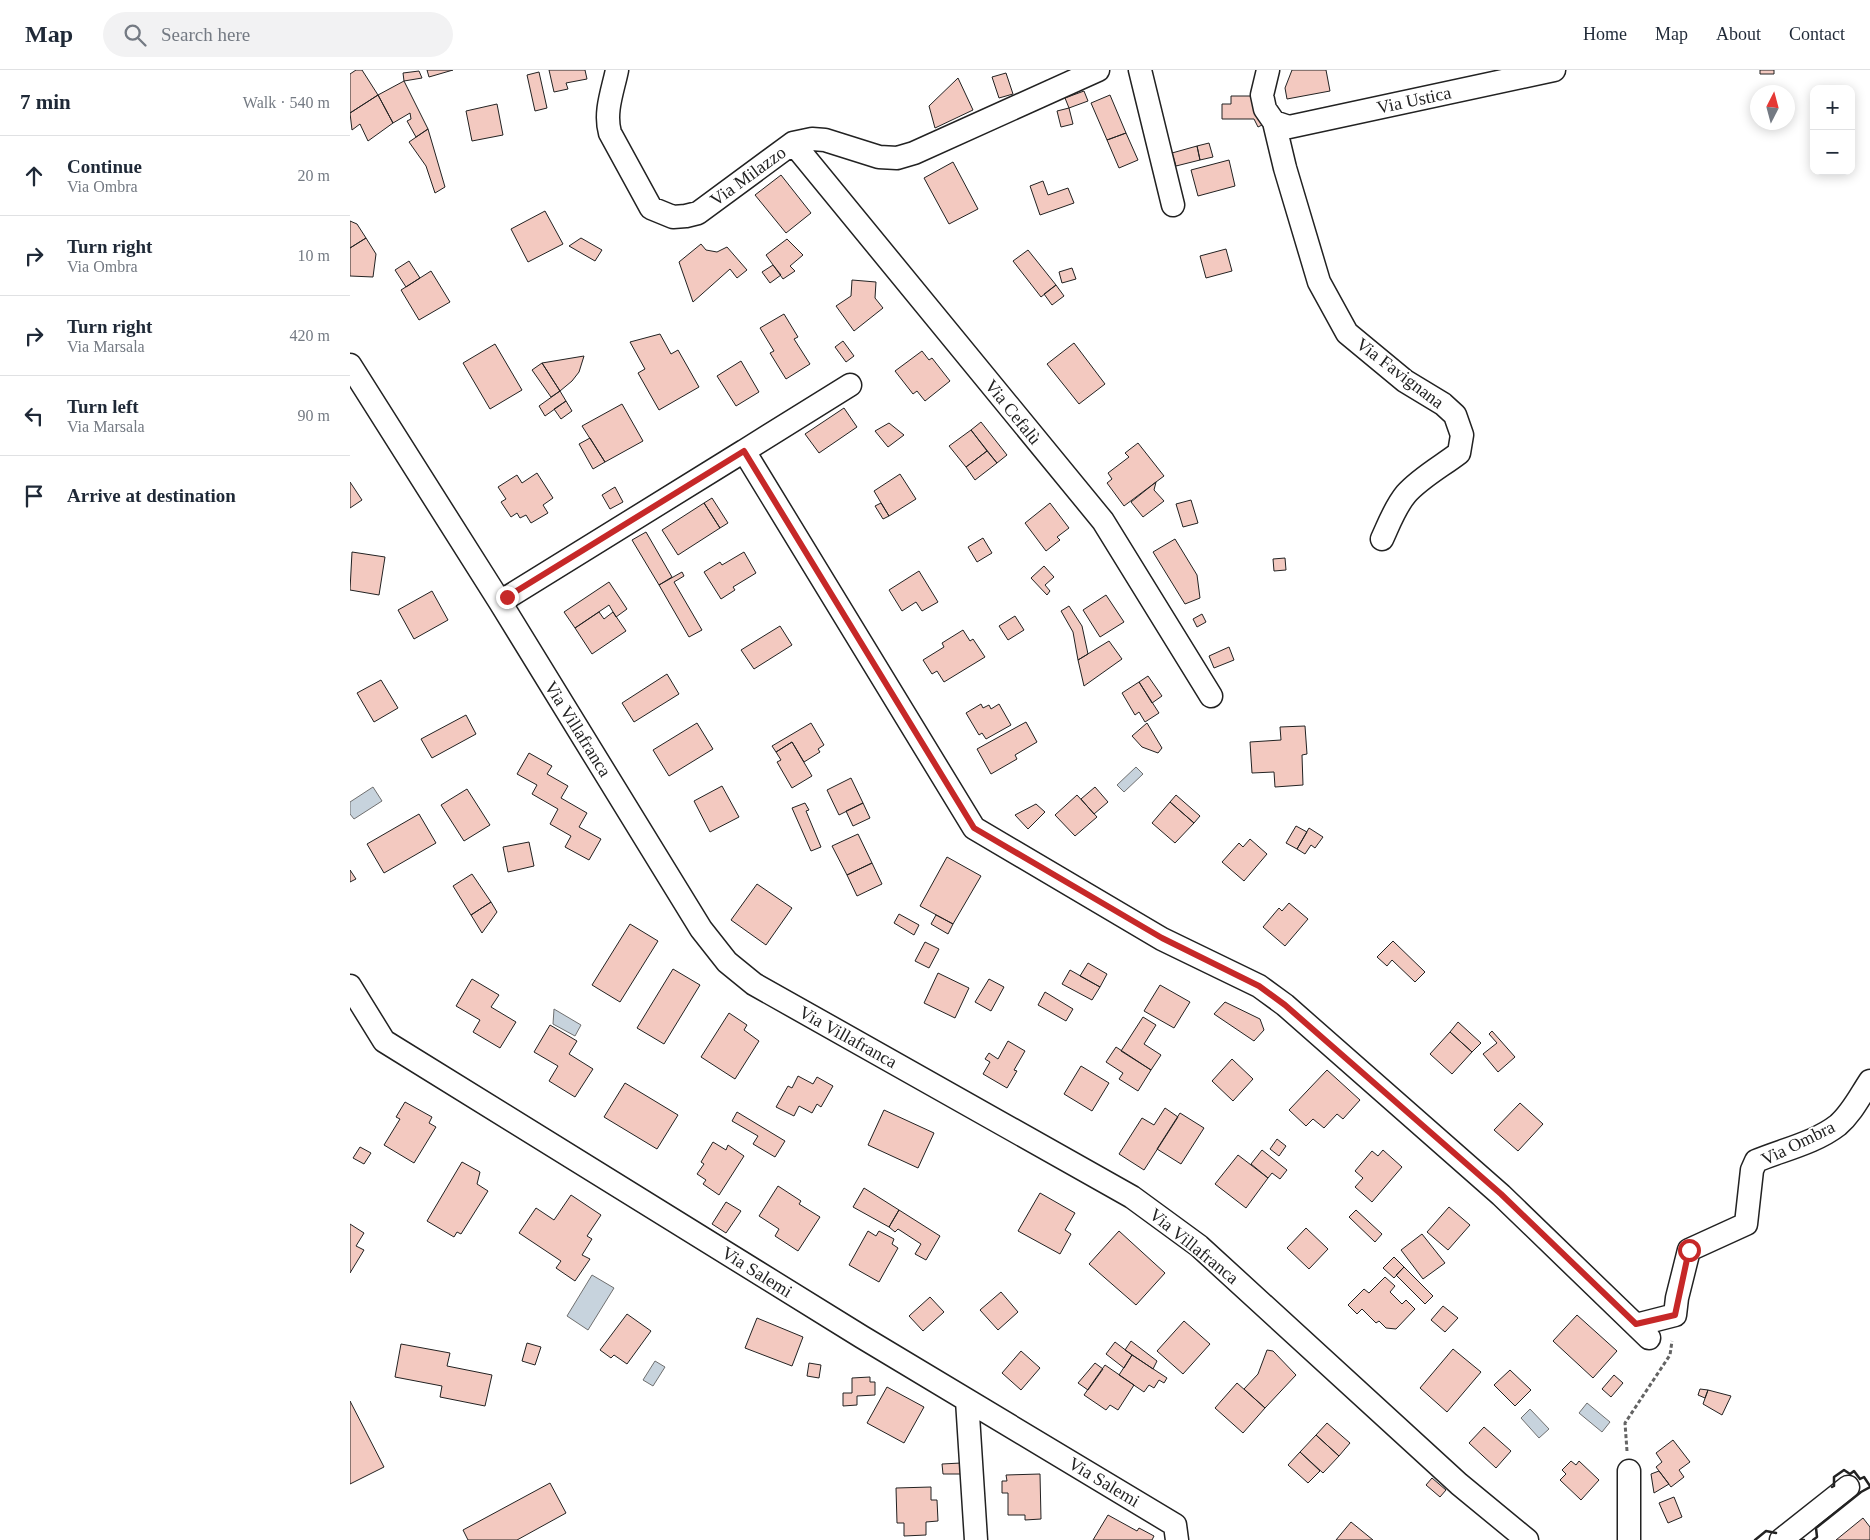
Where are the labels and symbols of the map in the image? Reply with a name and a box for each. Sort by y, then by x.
street label: Via Ustica [1375,82,1453,118]
north arrow [1750,85,1795,130]
street label: Via Milazzo [706,142,790,210]
street label: Via Favignana [1352,334,1448,412]
street label: Via Cefalù [981,376,1045,448]
route end [496,586,519,609]
street label: Via Villafranca [541,678,615,781]
street label: Via Villafranca [796,1002,901,1072]
street label: Via Ombra [1758,1117,1838,1169]
street label: Via Villafranca [1145,1204,1243,1288]
route start [1678,1239,1701,1262]
street label: Via Salemi [718,1242,796,1302]
street label: Via Salemi [1065,1453,1143,1511]

